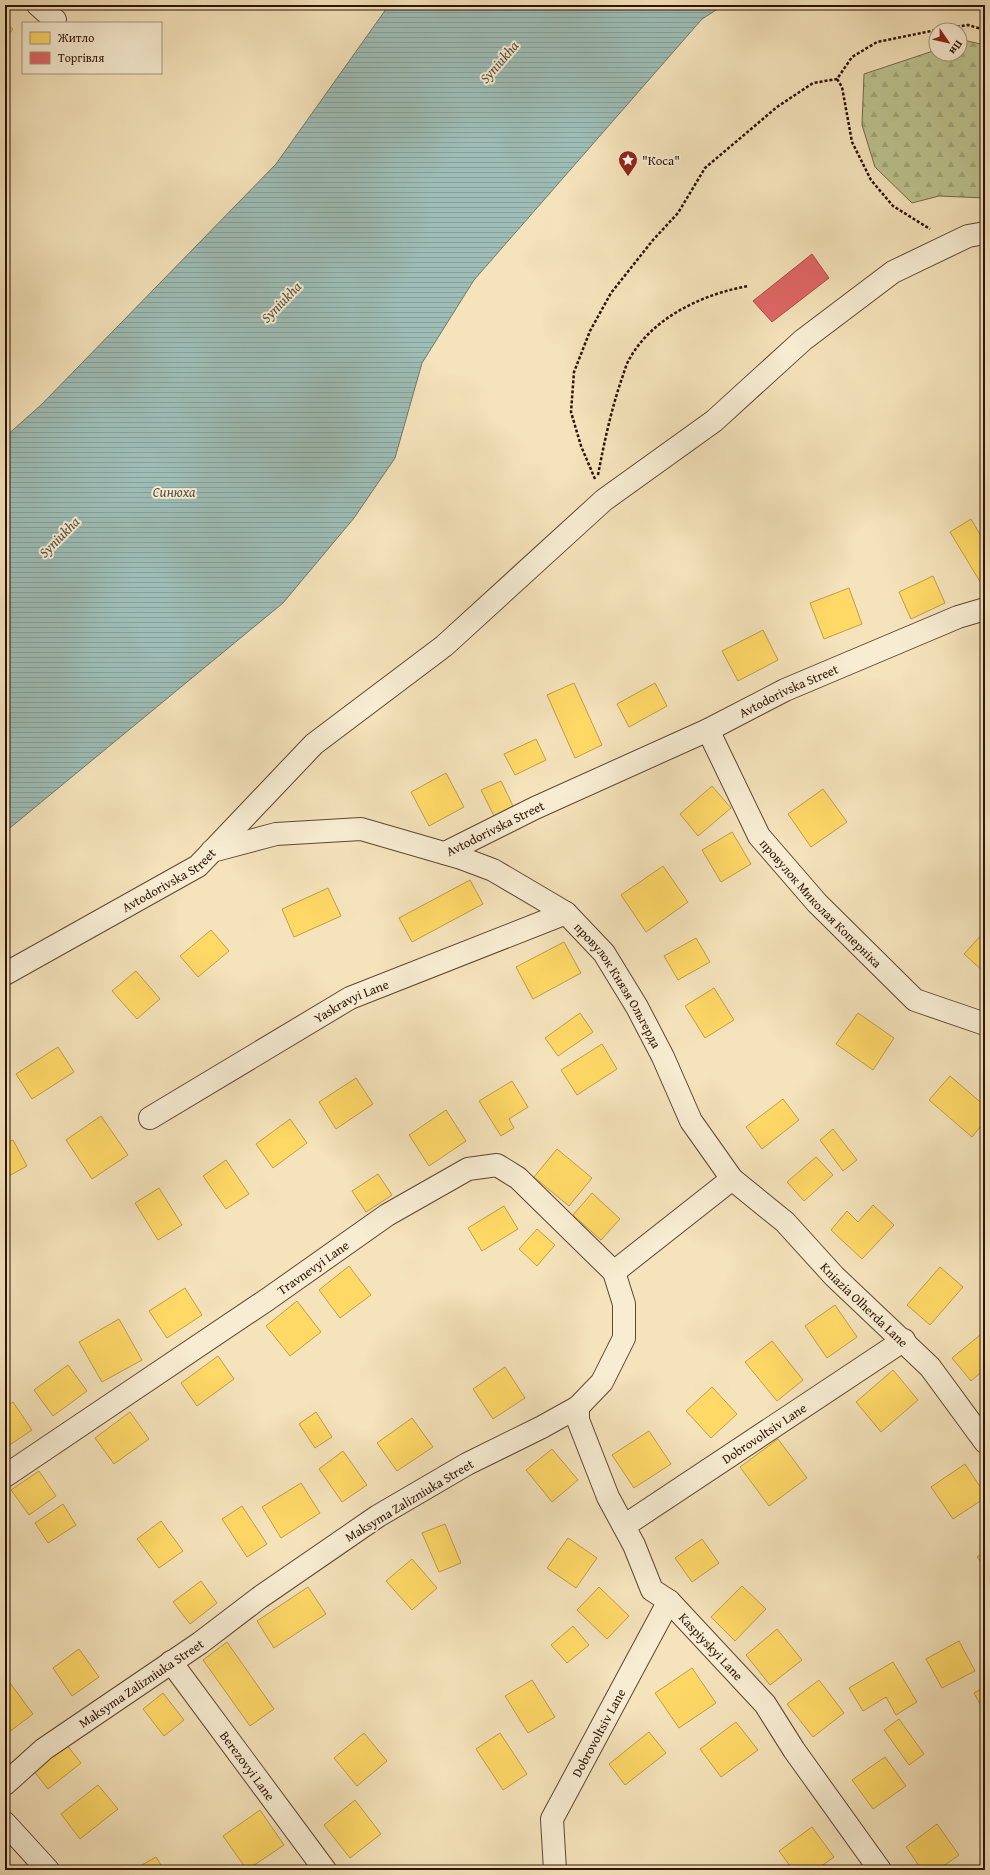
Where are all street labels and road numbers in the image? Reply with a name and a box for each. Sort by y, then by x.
street label: Avtodorivska Street [736,659,842,722]
street label: Avtodorivska Street [443,796,548,861]
street label: провулок Миколая Коперніка [755,835,887,973]
street label: Avtodorivska Street [118,844,221,917]
street label: провулок Князя Ольгерда [570,918,666,1052]
street label: Yaskravyi Lane [310,975,391,1028]
street label: Travnevyi Lane [273,1236,353,1300]
street label: Kniazia Olherda Lane [816,1258,912,1352]
street label: Dobrovoltsiv Lane [718,1398,810,1468]
street label: Maksyma Zalizniuka Street [341,1454,478,1546]
street label: Kaspiyskyi Lane [674,1608,748,1685]
street label: Maksyma Zalizniuka Street [75,1634,208,1732]
street label: Dobrovoltsiv Lane [567,1685,630,1781]
street label: Berezovyi Lane [215,1727,279,1805]

